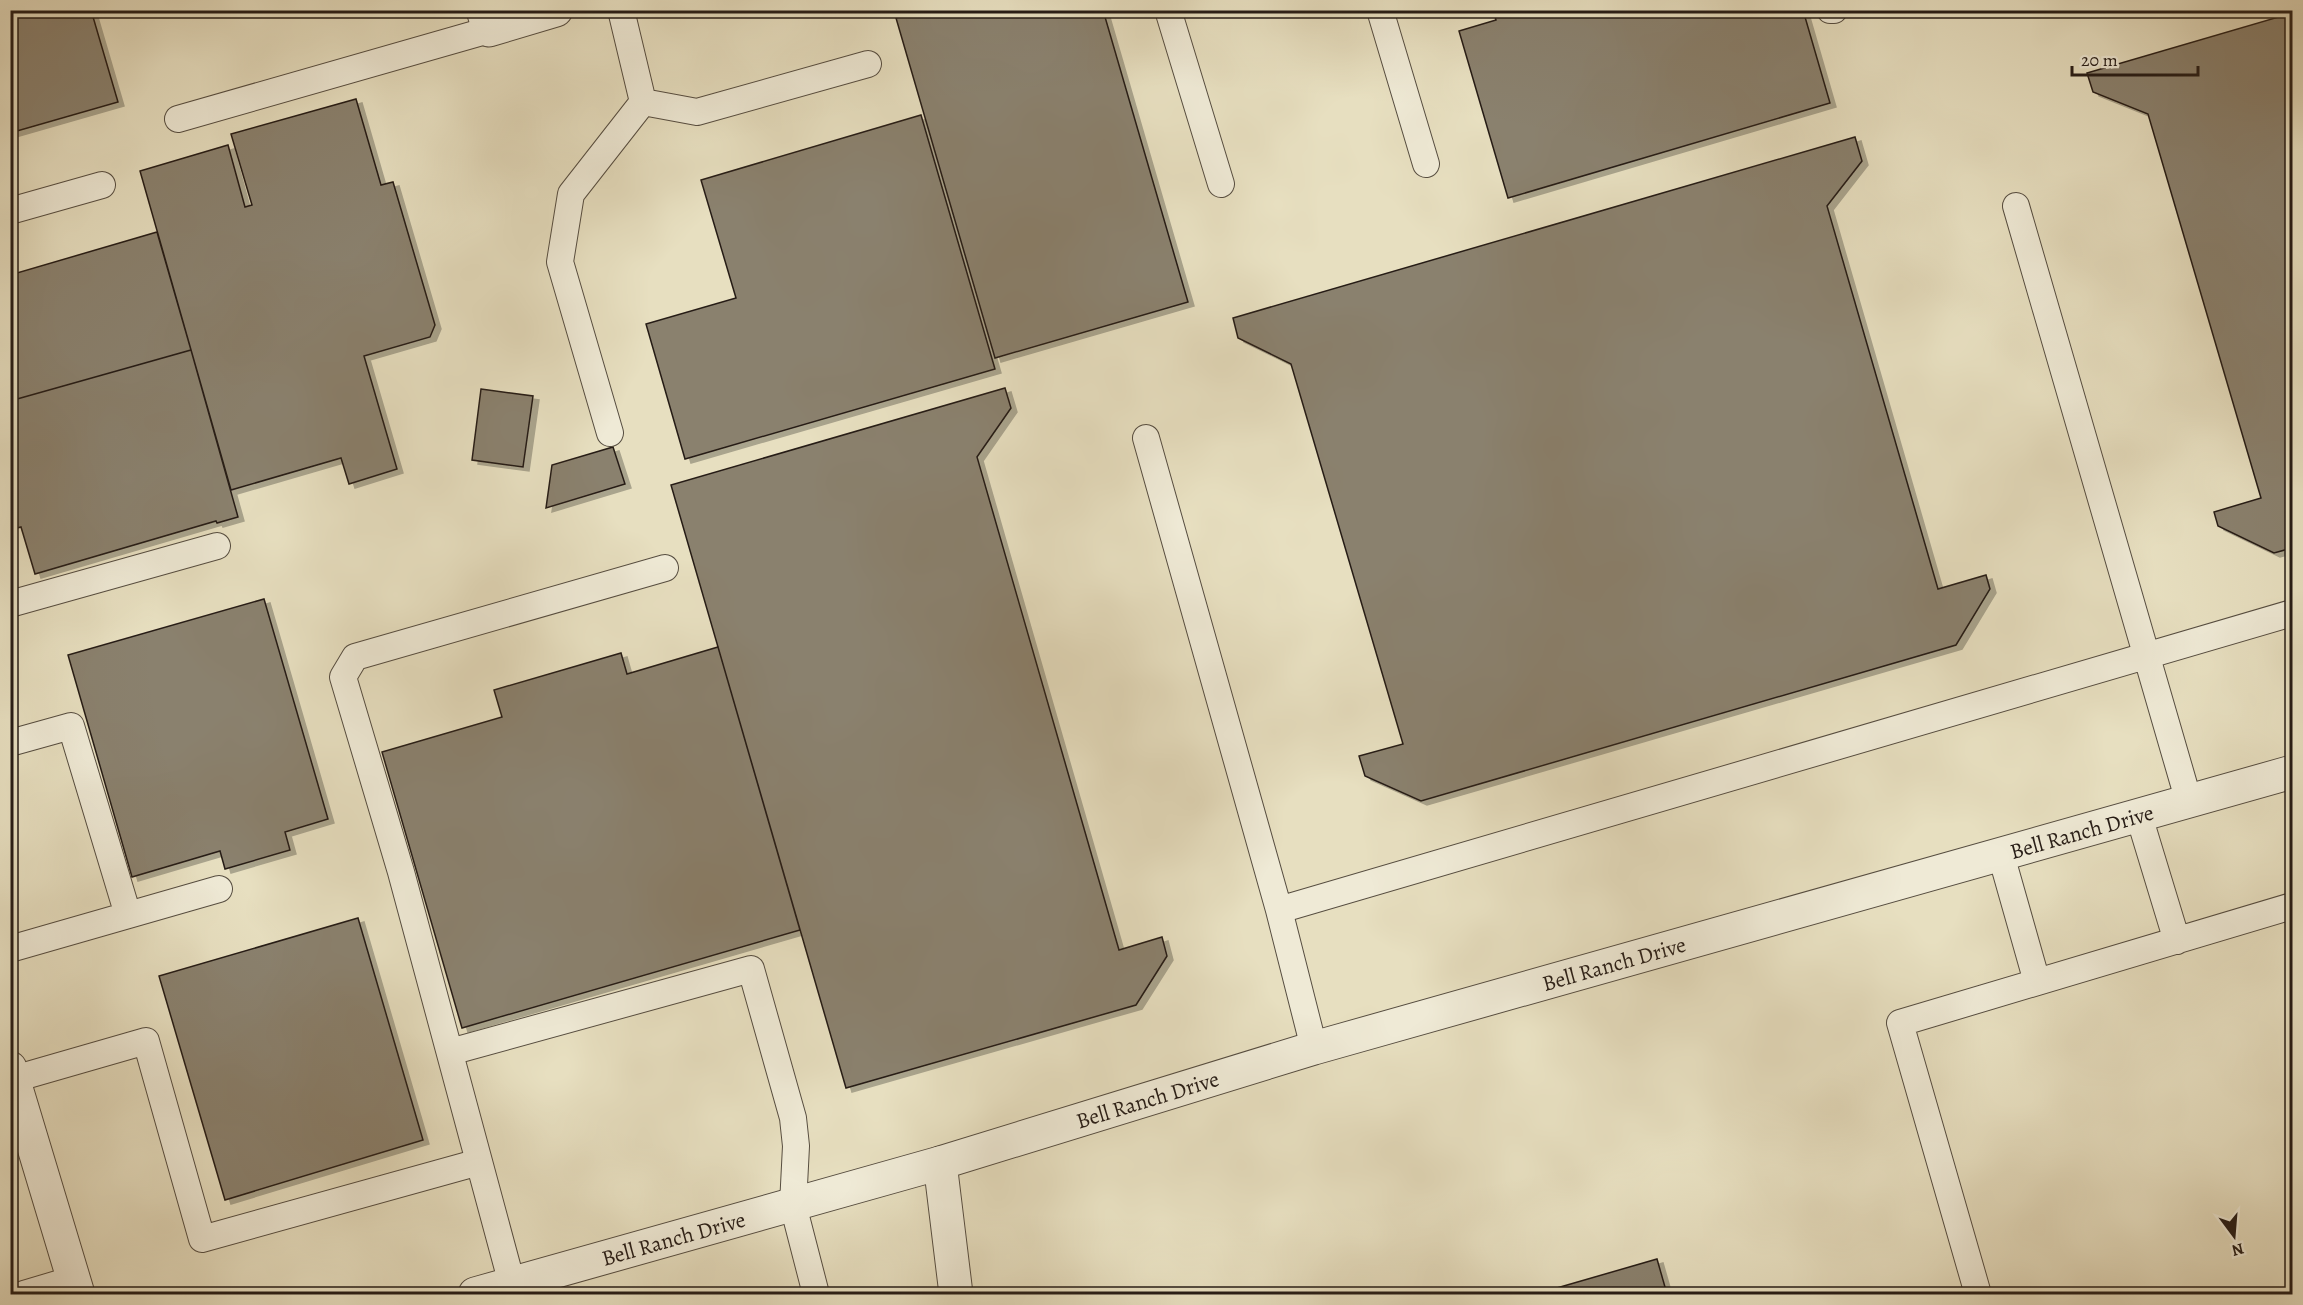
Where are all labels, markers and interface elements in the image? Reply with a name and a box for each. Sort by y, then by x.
scale bar [2072,39,2198,77]
text: 20 m [2081,48,2118,72]
street label: Bell Ranch Drive [2007,798,2157,867]
street label: Bell Ranch Drive [1539,930,1690,999]
street label: Bell Ranch Drive [1072,1064,1223,1136]
street label: Bell Ranch Drive [598,1205,749,1274]
north arrow [2204,1206,2264,1266]
text: N [2229,1237,2246,1262]

